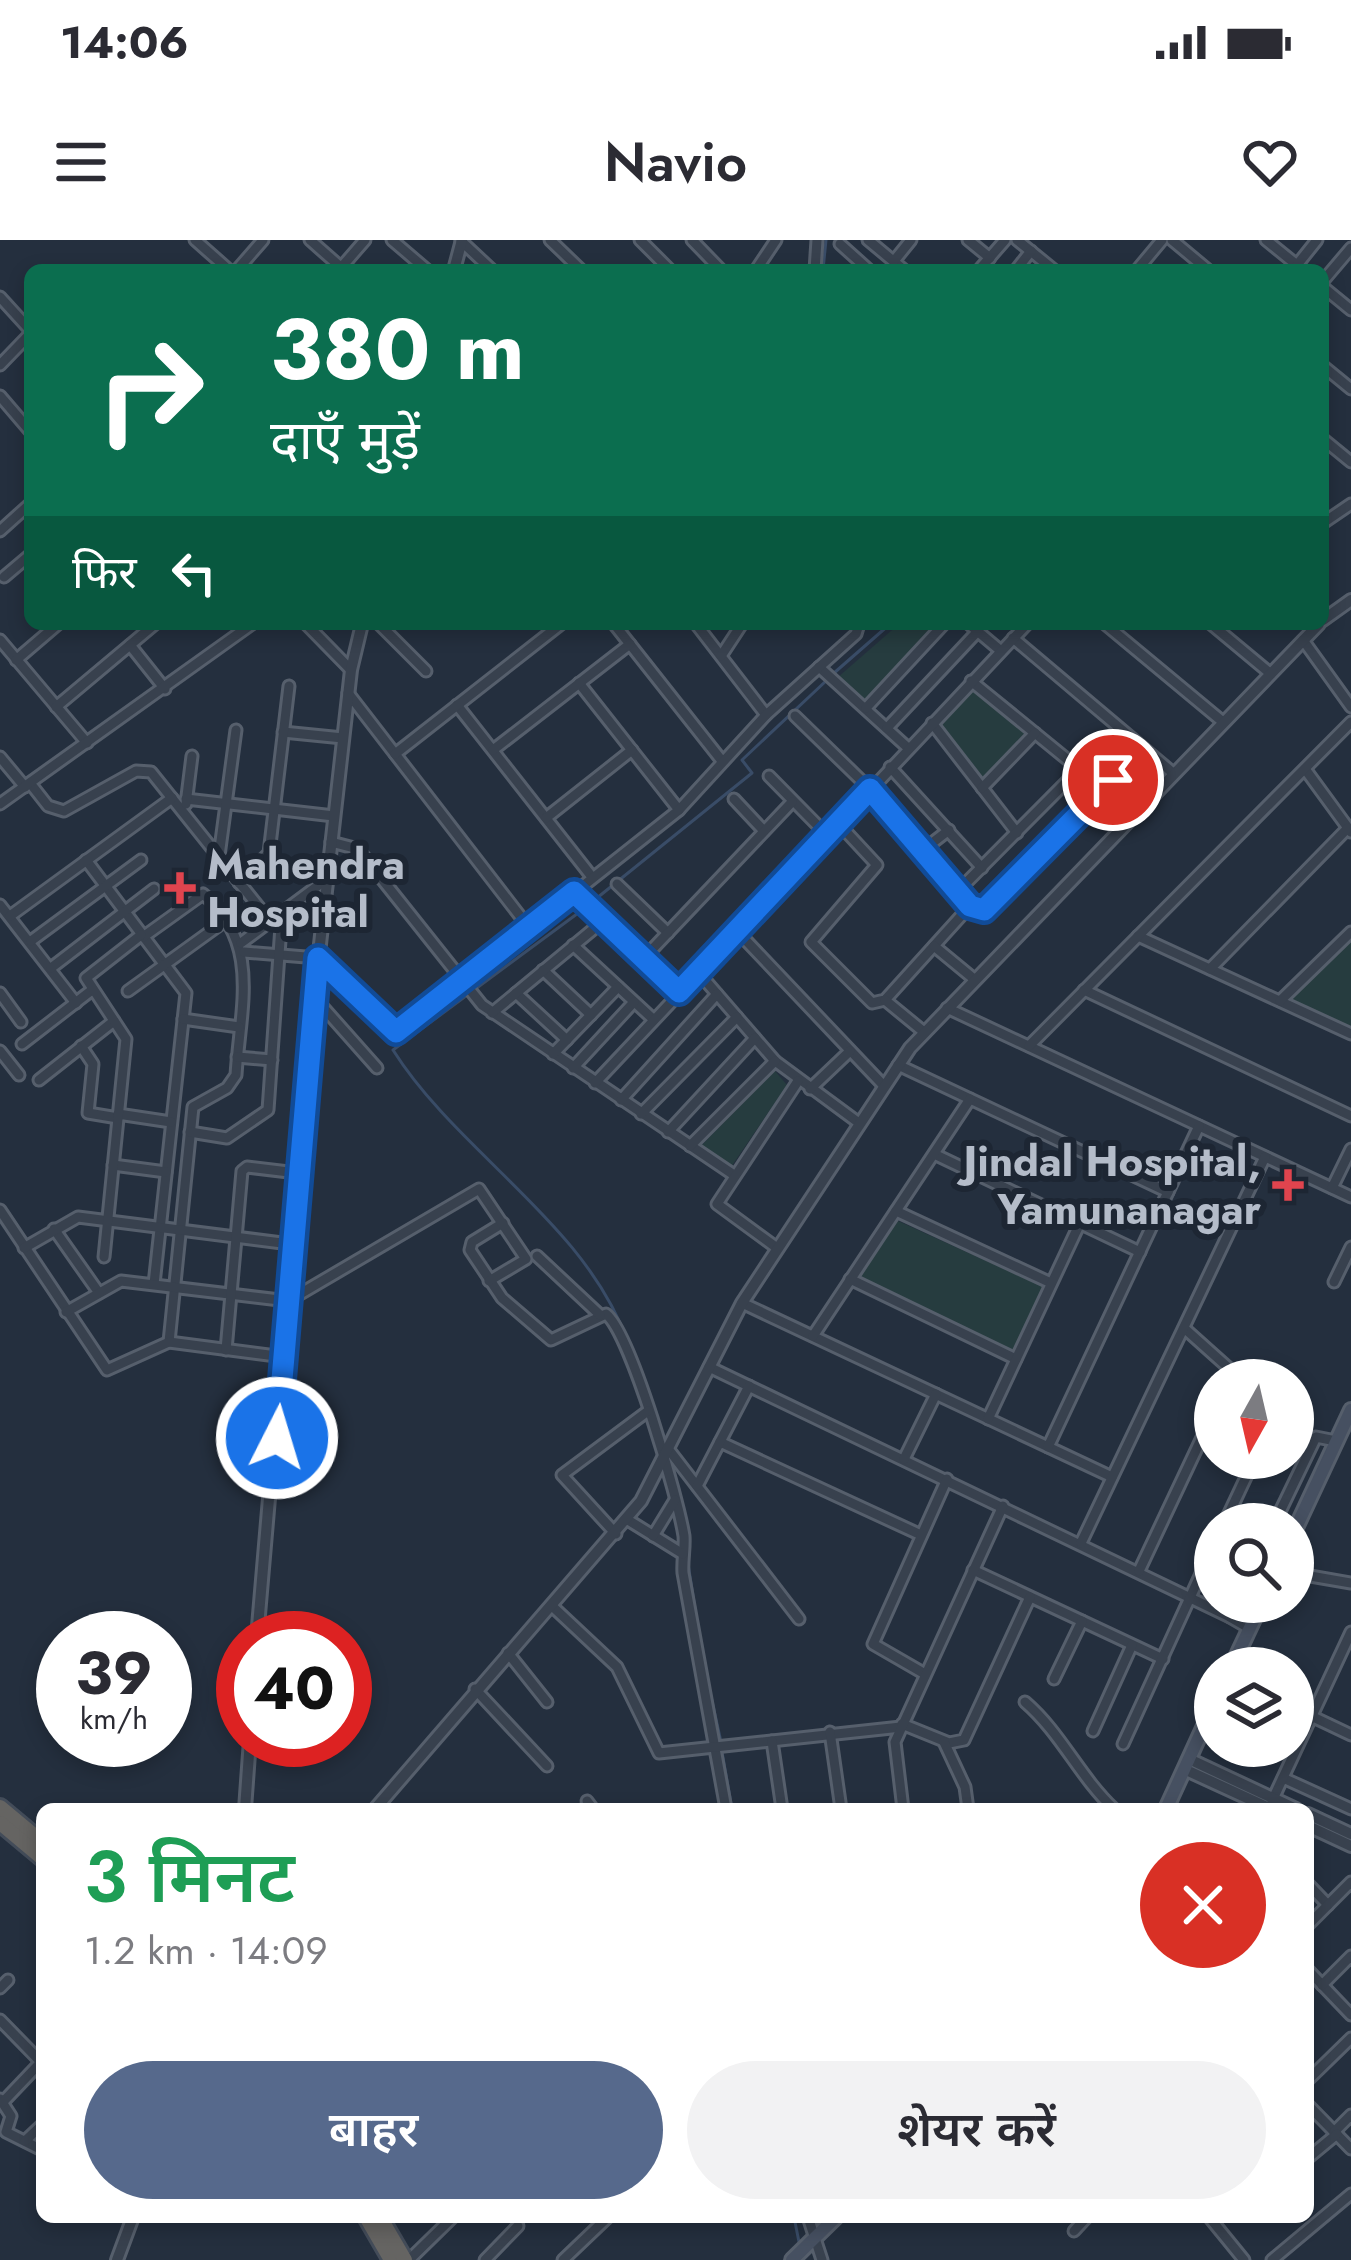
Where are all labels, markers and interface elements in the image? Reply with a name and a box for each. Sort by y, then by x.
text: 14:06 [60,10,189,75]
text: Navio [604,123,747,201]
icon: menu [48,129,114,195]
icon: heart [1237,129,1303,195]
text: 380 m [270,289,525,411]
icon: right [72,312,228,468]
text: दाएँ मुड़ें [270,401,420,479]
text: फिर [72,540,137,605]
icon: left [161,540,227,606]
pin [1062,729,1164,831]
icon: arrive [1080,747,1146,813]
place label: Mahendra Hospital [207,834,405,943]
marker: Mahendra Hospital [164,872,196,904]
place label: Jindal Hospital, Yamunanagar [957,1131,1262,1240]
marker: Jindal Hospital, Yamunanagar [1272,1169,1304,1201]
north arrow [1194,1359,1314,1479]
map controls [1194,1359,1314,1767]
position arrow [214,1375,340,1501]
button: search [1194,1503,1314,1623]
speed limit sign: 40 [216,1611,372,1767]
text: 39 [75,1630,153,1717]
button: layers [1194,1647,1314,1767]
text: km/h [80,1697,148,1740]
text: 3 मिनट [84,1825,295,1929]
button: close [1140,1842,1266,1968]
text: 1.2 km · 14:09 [84,1922,328,1979]
button: बाहर [84,2061,663,2199]
button: शेयर करें [687,2061,1266,2199]

